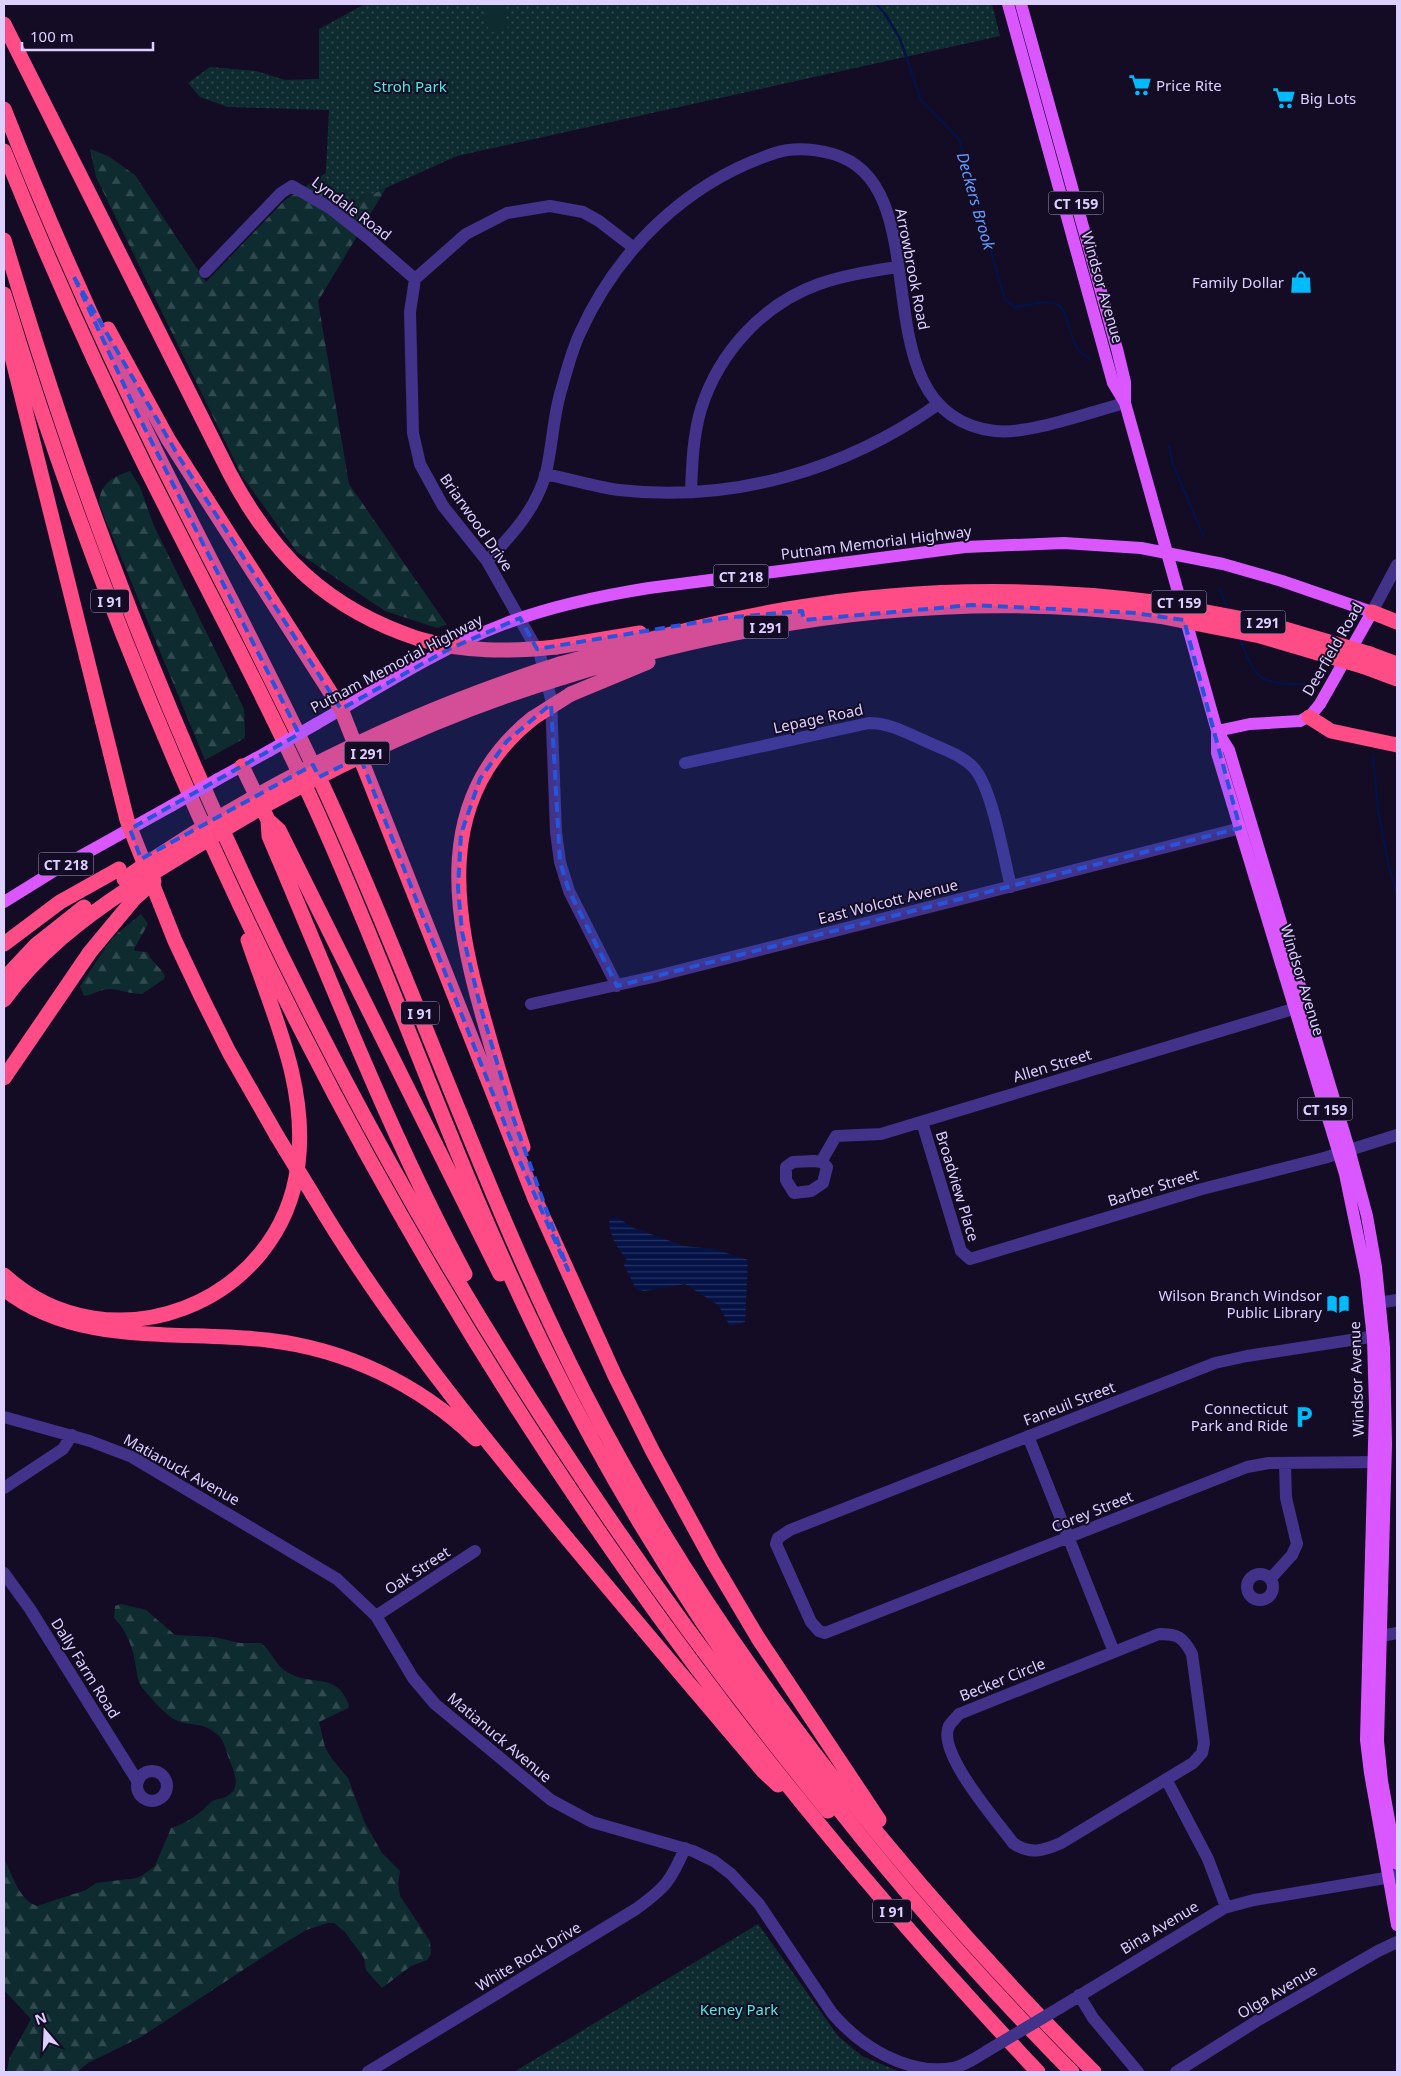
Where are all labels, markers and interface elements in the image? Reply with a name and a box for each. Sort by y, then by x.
scale bar [22,20,154,52]
text: 100 m [30,26,74,46]
supermarket icon: Price Rite [1127,72,1153,98]
place label: Price Rite [1156,75,1222,95]
park label: Stroh Park [373,76,447,96]
supermarket icon: Big Lots [1271,85,1297,111]
place label: Big Lots [1300,88,1356,108]
water label: Deckers Brook [952,150,1001,253]
street label: Lyndale Road [308,172,396,244]
road number: CT 159 [1048,192,1104,214]
street label: Arrowbrook Road [891,206,935,332]
street label: Windsor Avenue [1077,229,1129,345]
shop icon: Family Dollar [1288,269,1314,295]
place label: Family Dollar [1192,272,1284,292]
street label: Briarwood Drive [436,469,518,575]
street label: Putnam Memorial Highway [779,520,973,564]
road number: CT 218 [714,564,768,588]
road number: I 91 [91,590,129,612]
road number: CT 159 [1152,590,1206,614]
street label: Deerfield Road [1297,599,1367,699]
street label: Putnam Memorial Highway [306,609,486,717]
road number: I 291 [1240,610,1286,634]
road number: I 291 [744,616,788,638]
street label: Lepage Road [771,699,865,737]
road number: I 291 [344,741,390,764]
road number: CT 218 [38,852,94,876]
street label: East Wolcott Avenue [816,874,960,928]
street label: Windsor Avenue [1277,922,1329,1038]
road number: I 91 [401,1001,439,1024]
street label: Allen Street [1010,1043,1094,1086]
road number: CT 159 [1298,1098,1352,1120]
street label: Broadview Place [932,1128,984,1244]
street label: Barber Street [1105,1164,1201,1210]
place label: Wilson Branch Windsor Public Library [1158,1285,1322,1322]
library icon: Wilson Branch Windsor Public Library [1325,1291,1351,1317]
street label: Windsor Avenue [1344,1321,1368,1437]
street label: Faneuil Street [1020,1376,1118,1430]
place label: Connecticut Park and Ride [1191,1398,1289,1435]
parking icon: Connecticut Park and Ride [1291,1404,1317,1430]
street label: Matianuck Avenue [120,1429,244,1509]
street label: Corey Street [1048,1485,1136,1536]
street label: Oak Street [381,1541,454,1599]
street label: Dally Farm Road [47,1614,125,1722]
street label: Becker Circle [956,1653,1048,1705]
street label: Matianuck Avenue [444,1688,556,1786]
street label: Bina Avenue [1116,1896,1202,1958]
road number: I 91 [873,1900,911,1922]
street label: White Rock Drive [472,1917,584,1995]
street label: Olga Avenue [1233,1959,1321,2023]
park label: Keney Park [700,1999,778,2019]
north arrow [20,2006,70,2056]
text: N [32,2007,49,2029]

